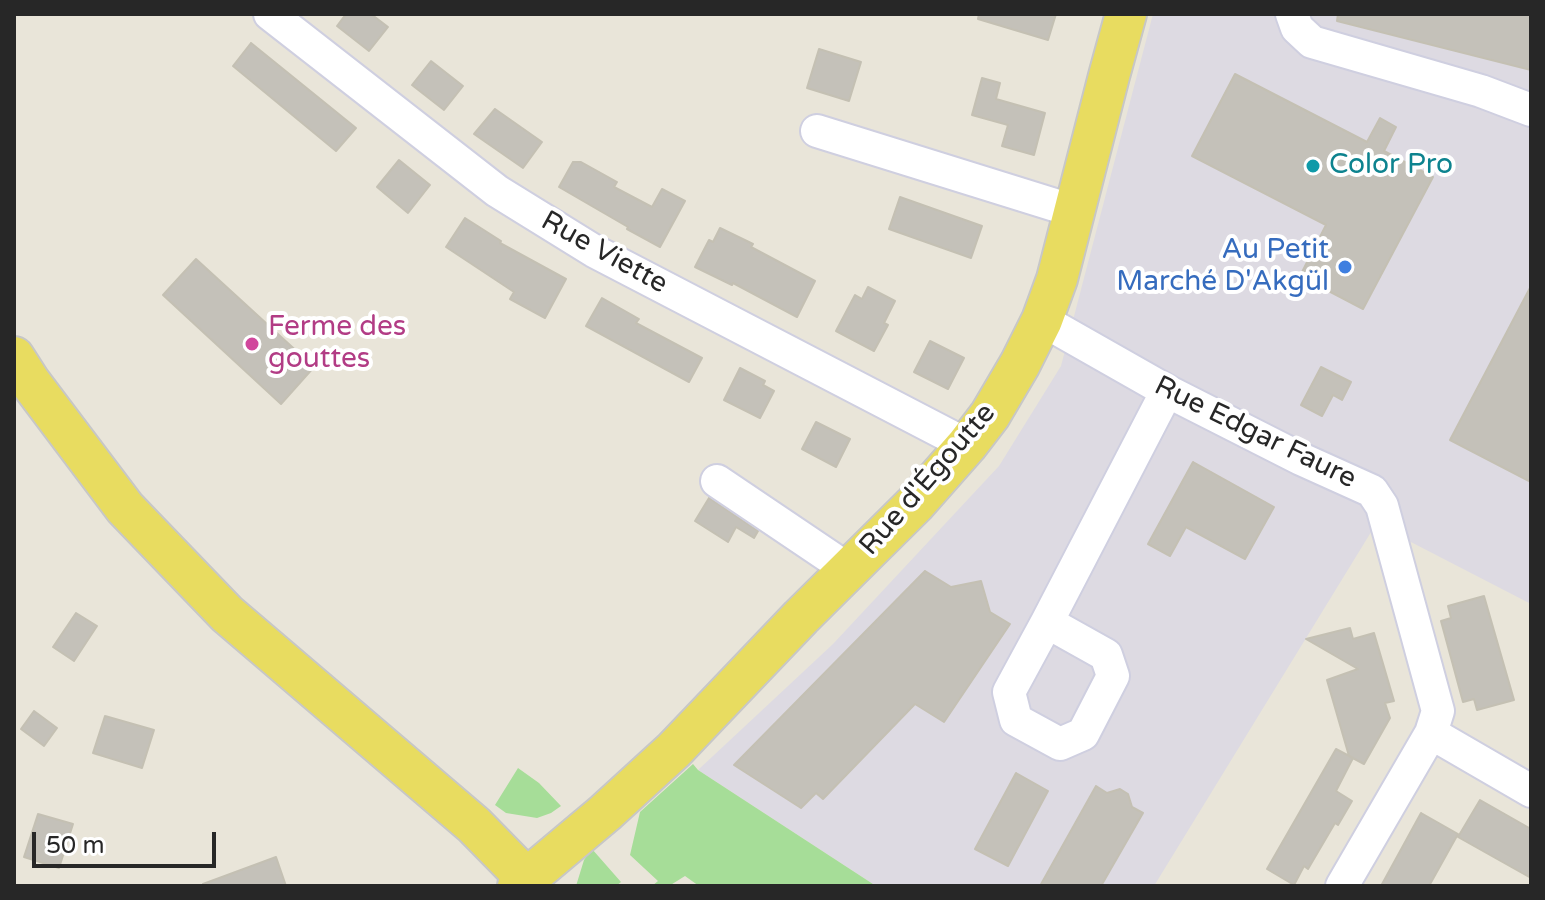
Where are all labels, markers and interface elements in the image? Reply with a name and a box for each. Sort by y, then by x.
place label: Color Pro [1329,149,1453,183]
marker: Color Pro [1304,157,1322,175]
street label: Rue Viette [535,205,673,301]
place label: Au Petit Marché D'Akgül [1116,234,1329,300]
marker: Au Petit Marché D'Akgül [1336,258,1354,276]
place label: Ferme des gouttes [268,311,406,377]
marker: Ferme des gouttes [243,335,261,353]
street label: Rue Edgar Faure [1149,370,1361,496]
street label: Rue d'Égoutte [853,397,1003,563]
scale bar [36,816,220,866]
text: 50 m [46,831,104,860]

